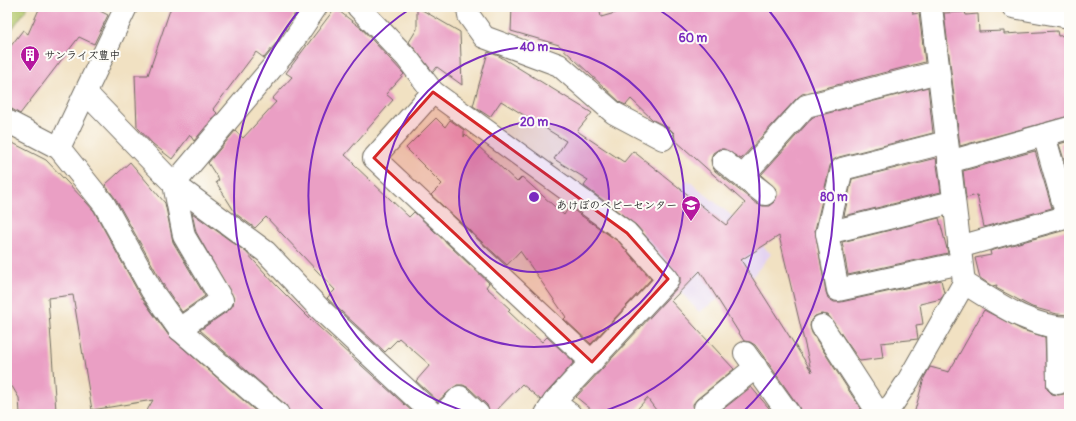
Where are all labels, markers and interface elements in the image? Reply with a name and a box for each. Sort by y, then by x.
text: 60 m [679,31,708,46]
text: 40 m [519,40,549,55]
building icon: サンライズ豊中 [19,44,41,72]
place label: サンライズ豊中 [44,49,120,62]
text: 20 m [520,115,548,130]
centre of rings [527,190,541,204]
text: 80 m [820,190,848,205]
school or university icon: あけぼのベビーセンター [680,194,702,222]
place label: あけぼのベビーセンター [556,199,677,212]

